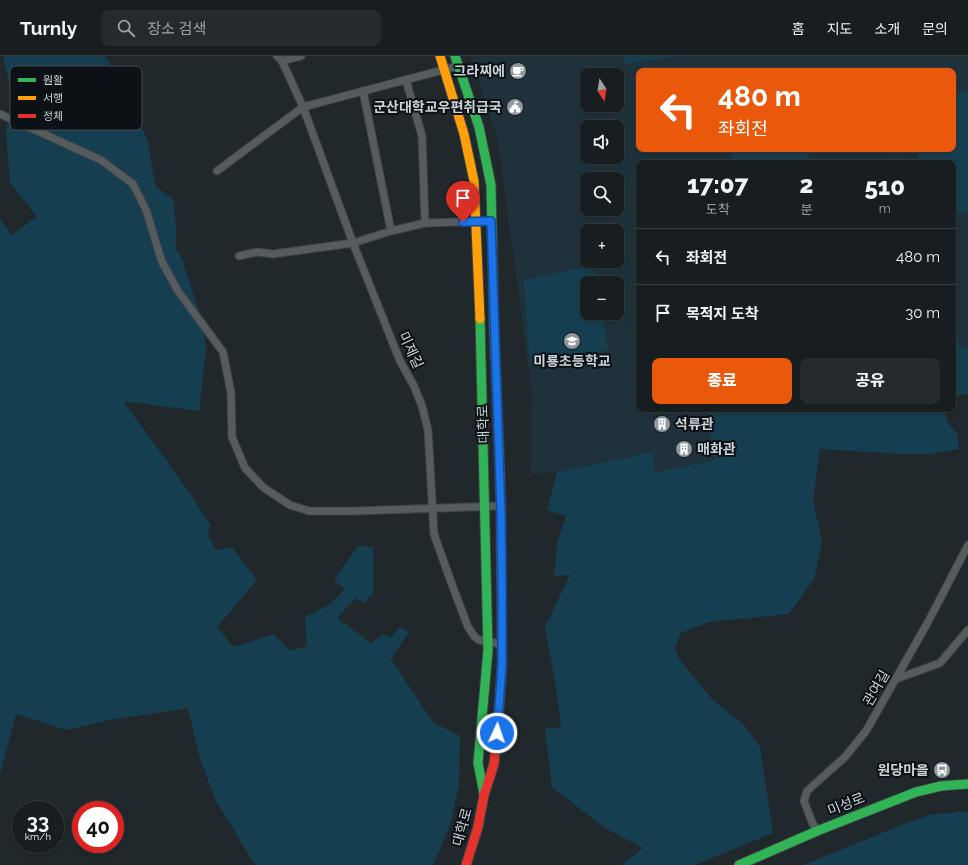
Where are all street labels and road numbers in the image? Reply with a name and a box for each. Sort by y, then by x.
street label: 미제길 [396,329,426,371]
street label: 대학로 [474,404,492,444]
street label: 관여길 [859,667,893,709]
street label: 미성로 [825,789,867,819]
street label: 대학로 [449,806,475,848]

